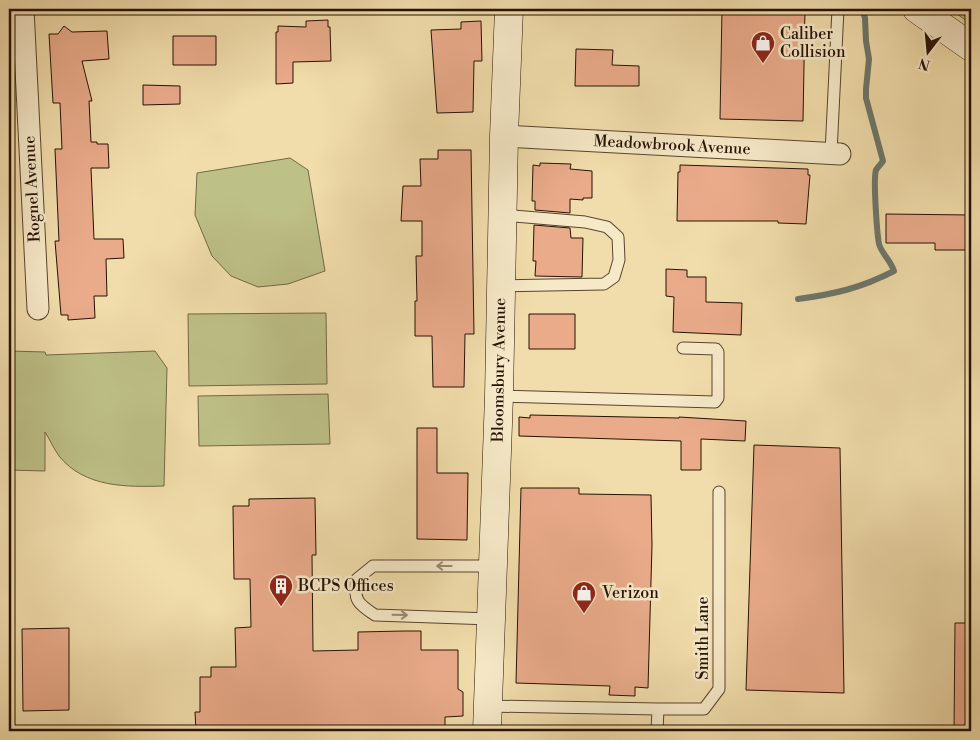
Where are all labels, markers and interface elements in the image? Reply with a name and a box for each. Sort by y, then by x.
place label: Caliber Collision [780,24,846,62]
north arrow [902,28,952,78]
shop icon: Caliber Collision [750,30,776,64]
text: N [917,53,932,74]
street label: Meadowbrook Avenue [593,131,751,159]
street label: Rognel Avenue [19,135,45,243]
street label: Bloomsbury Avenue [488,298,510,443]
one-way arrow [437,561,453,571]
building icon: BCPS Offices [268,573,294,607]
place label: BCPS Offices [297,576,394,596]
shop icon: Verizon [571,580,597,614]
place label: Verizon [601,583,659,603]
street label: Smith Lane [693,596,713,680]
one-way arrow [392,611,408,620]

